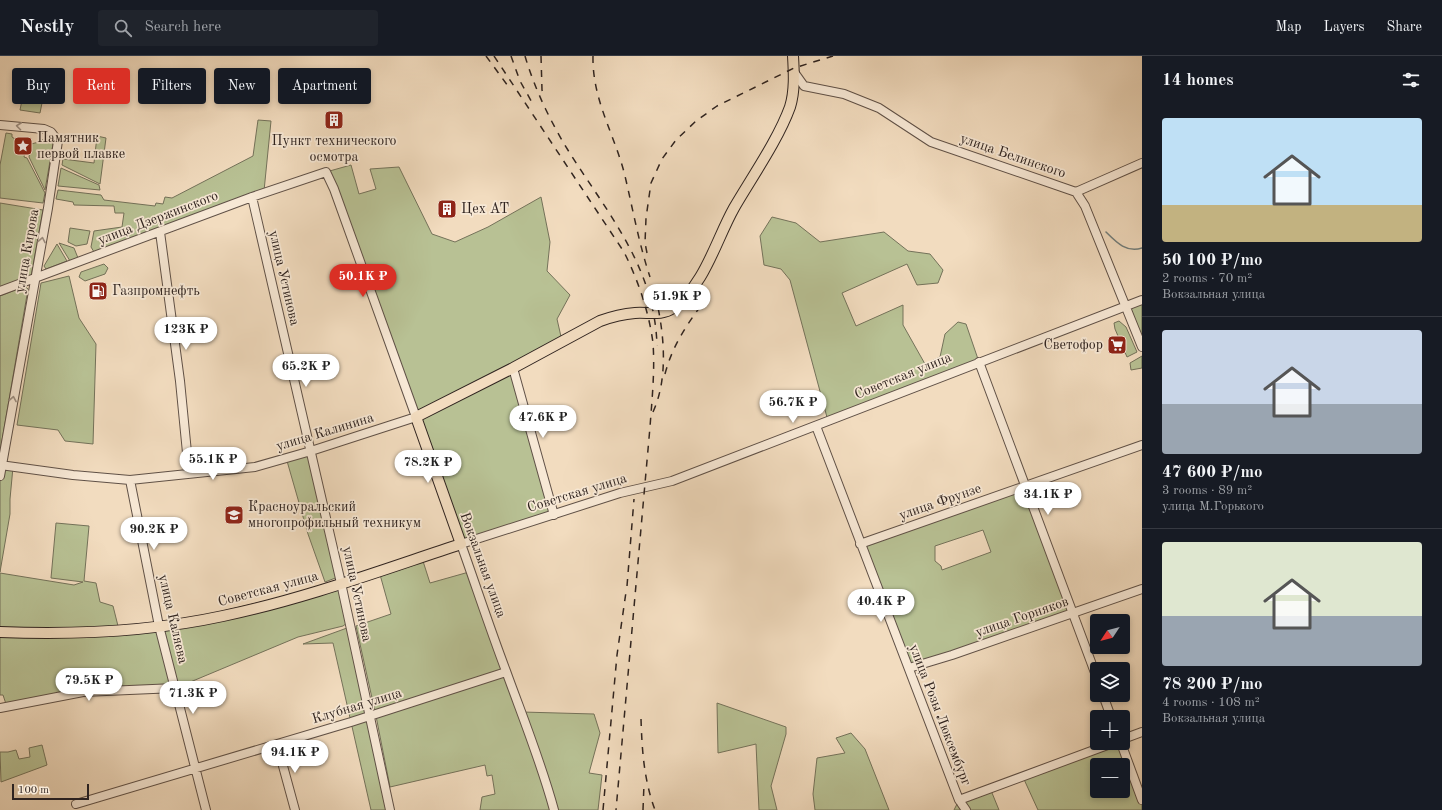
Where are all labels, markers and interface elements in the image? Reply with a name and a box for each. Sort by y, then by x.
search box [98,10,378,46]
icon: search [112,17,134,39]
text: Nestly [20,18,74,37]
text: Search here [144,20,221,35]
text: Map [1276,20,1302,34]
text: Layers [1324,20,1365,34]
text: Share [1387,20,1422,34]
chip: Buy [12,68,65,104]
chip: Rent [73,68,130,104]
chip: Filters [138,68,206,104]
chip: New [214,68,270,104]
chip: Apartment [278,68,371,104]
icon: filters [1400,69,1422,91]
text: 14 homes [1162,72,1234,89]
building icon: Пункт технического осмотра [323,109,345,131]
one-way arrow [16,122,23,131]
place label: Памятник первой плавке [37,131,125,161]
street label: улица Белинского [958,131,1068,181]
place label: Пункт технического осмотра [271,134,397,164]
place icon: Памятник первой плавке [12,135,34,157]
icon: home [1256,144,1328,216]
street label: улица Дзержинского [96,189,220,247]
building icon: Цех АТ [436,198,458,220]
place label: Цех АТ [461,202,509,216]
street label: улица Кирова [13,208,41,294]
street label: улица Устинова [266,229,302,327]
one-way arrow [37,237,46,243]
text: 50 100 ₽/mo [1162,252,1263,269]
pin: 50.1K ₽ [326,264,400,298]
text: 50.1K ₽ [338,270,388,283]
text: 2 rooms · 70 m² [1162,272,1252,285]
fuel station icon: Газпромнефть [87,280,109,302]
place label: Газпромнефть [112,284,200,299]
pin: 51.9K ₽ [640,284,714,318]
text: Вокзальная улица [1162,288,1265,301]
text: 51.9K ₽ [652,290,702,303]
pin: 123K ₽ [153,317,219,351]
text: 123K ₽ [163,323,209,336]
supermarket icon: Светофор [1106,334,1128,356]
place label: Светофор [1043,338,1103,353]
street label: Советская улица [853,350,954,402]
pin: 65.2K ₽ [269,354,343,388]
icon: home [1256,356,1328,428]
text: 65.2K ₽ [281,360,331,373]
pin: 56.7K ₽ [756,390,830,424]
one-way arrow [9,396,17,402]
text: 56.7K ₽ [768,396,818,409]
pin: 47.6K ₽ [506,405,580,439]
street label: улица Калинина [275,410,376,453]
text: 47.6K ₽ [518,411,568,424]
pin: 55.1K ₽ [176,447,250,481]
pin: 78.2K ₽ [391,450,465,484]
text: 55.1K ₽ [188,453,238,466]
text: 78.2K ₽ [403,456,453,469]
text: 47 600 ₽/mo [1162,464,1263,481]
street label: Советская улица [526,471,628,515]
street label: улица Фрунзе [897,481,983,523]
pin: 34.1K ₽ [1011,482,1085,516]
text: 3 rooms · 89 m² [1162,484,1252,497]
text: 34.1K ₽ [1023,488,1073,501]
place label: Красноуральский многопрофильный техникум [248,500,421,531]
text: улица М.Горького [1162,500,1264,513]
school or university icon: Красноуральский многопрофильный техникум [223,504,245,526]
street label: Вокзальная улица [457,510,509,620]
pin: 90.2K ₽ [117,517,191,551]
text: 90.2K ₽ [129,523,179,536]
street label: улица Устинова [340,545,374,643]
icon: home [1256,568,1328,640]
street label: Советская улица [216,569,320,609]
street label: улица Каляева [156,573,190,665]
pin: 40.4K ₽ [844,589,918,623]
street label: улица Горняков [974,594,1071,640]
text: 40.4K ₽ [856,595,906,608]
north arrow [1090,614,1130,654]
map controls [1090,614,1130,798]
street label: улица Розы Люксембург [907,642,973,788]
button: layers [1090,662,1130,702]
pin: 79.5K ₽ [52,668,126,702]
text: 79.5K ₽ [64,674,114,687]
text: 78 200 ₽/mo [1162,676,1263,693]
pin: 71.3K ₽ [156,681,230,715]
street label: Клубная улица [310,686,404,726]
text: 71.3K ₽ [168,687,218,700]
text: 4 rooms · 108 m² [1162,696,1260,709]
button: + [1090,710,1130,750]
text: Вокзальная улица [1162,712,1265,725]
pin: 94.1K ₽ [258,740,332,774]
text: 94.1K ₽ [270,746,320,759]
button: − [1090,758,1130,798]
scale bar [12,782,89,801]
text: 100 m [18,785,49,796]

